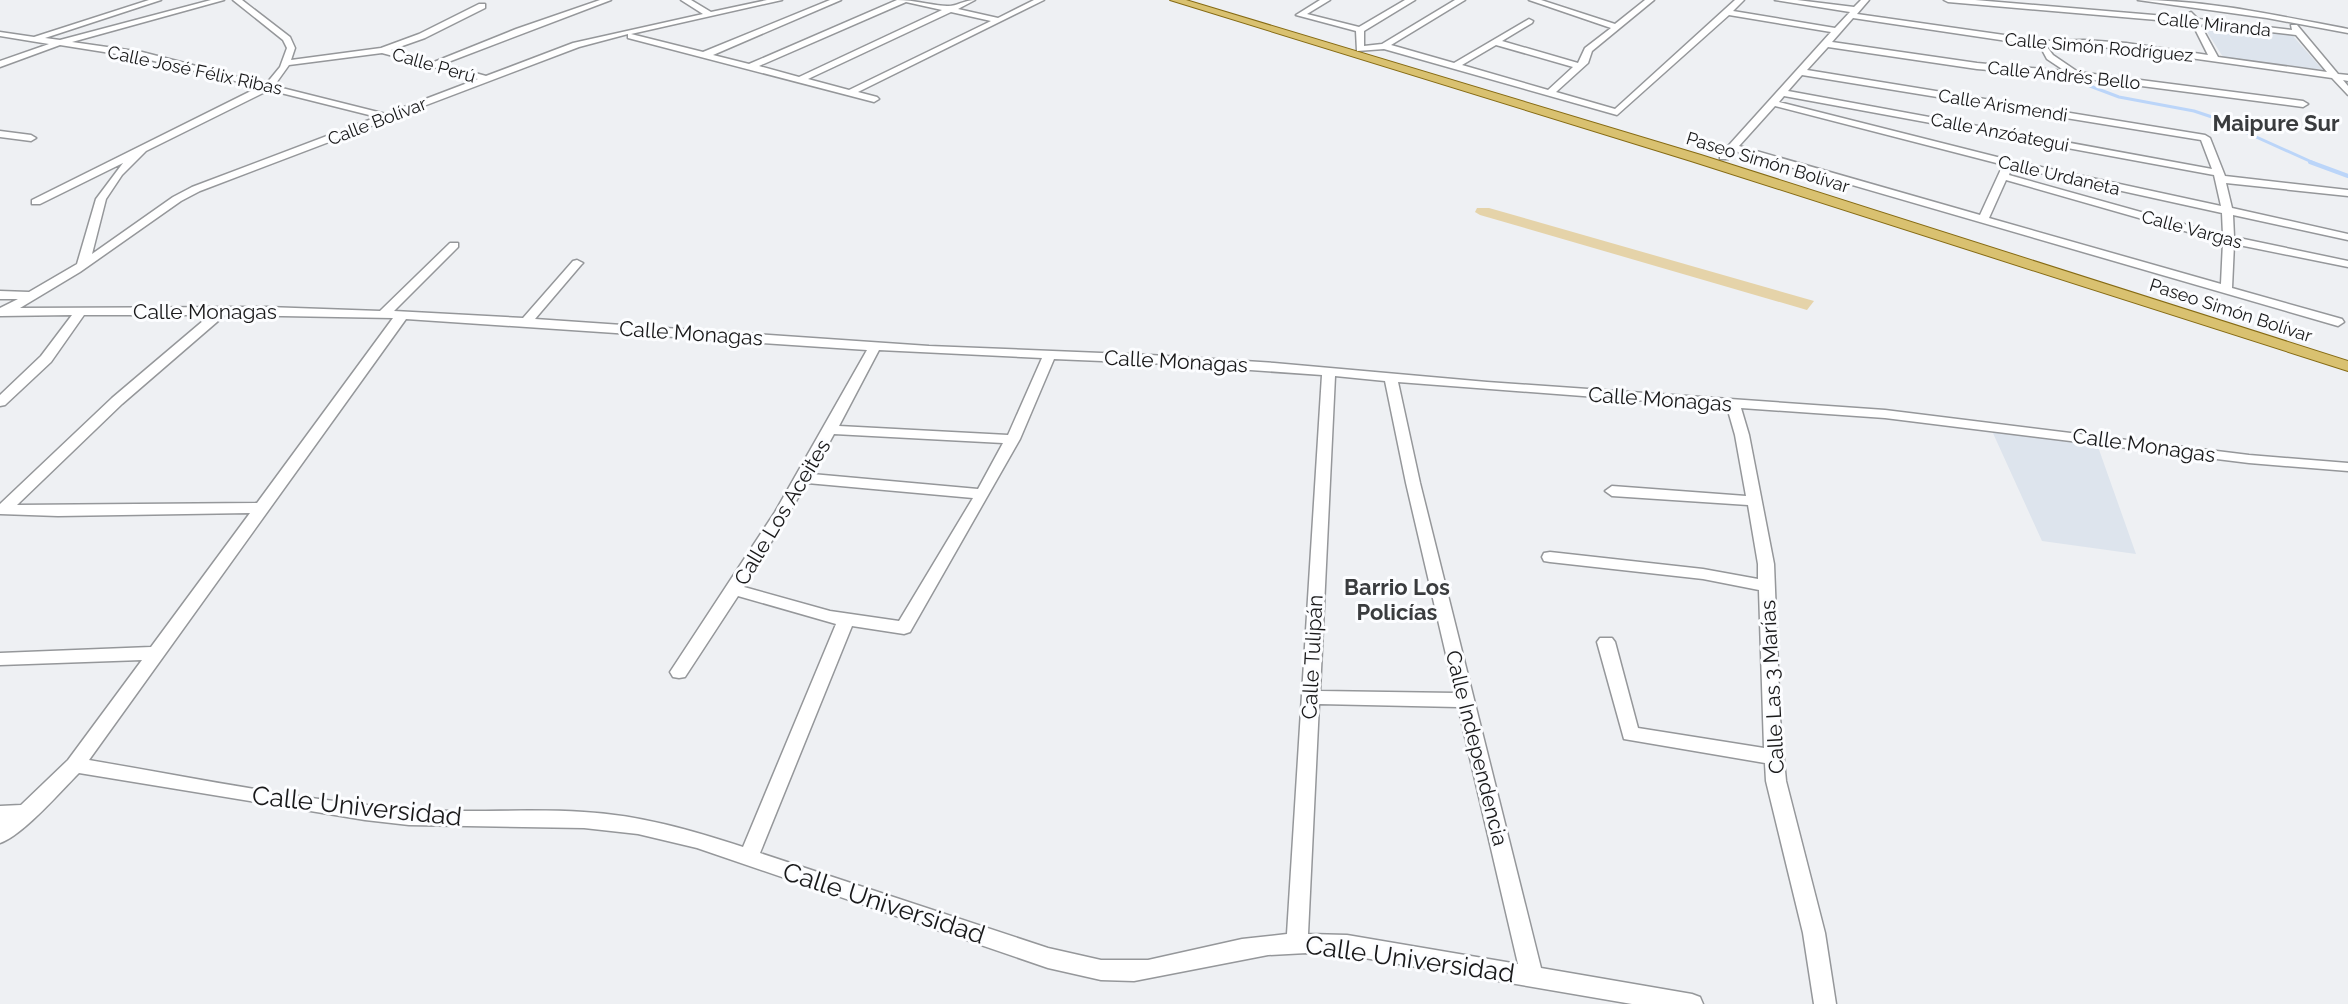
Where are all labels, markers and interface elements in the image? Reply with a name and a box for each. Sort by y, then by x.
street label: Calle Miranda [2156,8,2272,40]
street label: Calle Simón Rodríguez [2004,28,2194,66]
street label: Calle José Félix Ribas [106,41,285,99]
street label: Calle Perú [390,43,478,87]
street label: Calle Andrés Bello [1987,57,2142,93]
street label: Calle Arismendi [1937,84,2069,126]
street label: Calle Bolívar [325,92,430,149]
street label: Calle Anzóategui [1929,108,2071,156]
district label: Maipure Sur [2212,110,2340,136]
street label: Paseo Simón Bolívar [1684,127,1853,197]
street label: Calle Urdaneta [1996,151,2122,199]
street label: Calle Vargas [2139,205,2245,253]
street label: Paseo Simón Bolívar [2147,274,2316,346]
street label: Calle Monagas [133,299,277,324]
street label: Calle Monagas [618,316,764,350]
street label: Calle Monagas [1103,345,1249,377]
street label: Calle Monagas [1587,382,1733,416]
street label: Calle Monagas [2071,423,2217,467]
street label: Calle Los Aceites [729,434,835,590]
district label: Barrio Los Policías [1344,574,1450,625]
street label: Calle Tulipán [1296,594,1328,720]
street label: Calle Las 3 Marías [1755,599,1789,775]
street label: Calle Independencia [1441,648,1513,848]
street label: Calle Universidad [251,780,463,832]
street label: Calle Universidad [779,856,989,950]
street label: Calle Universidad [1304,929,1516,989]

